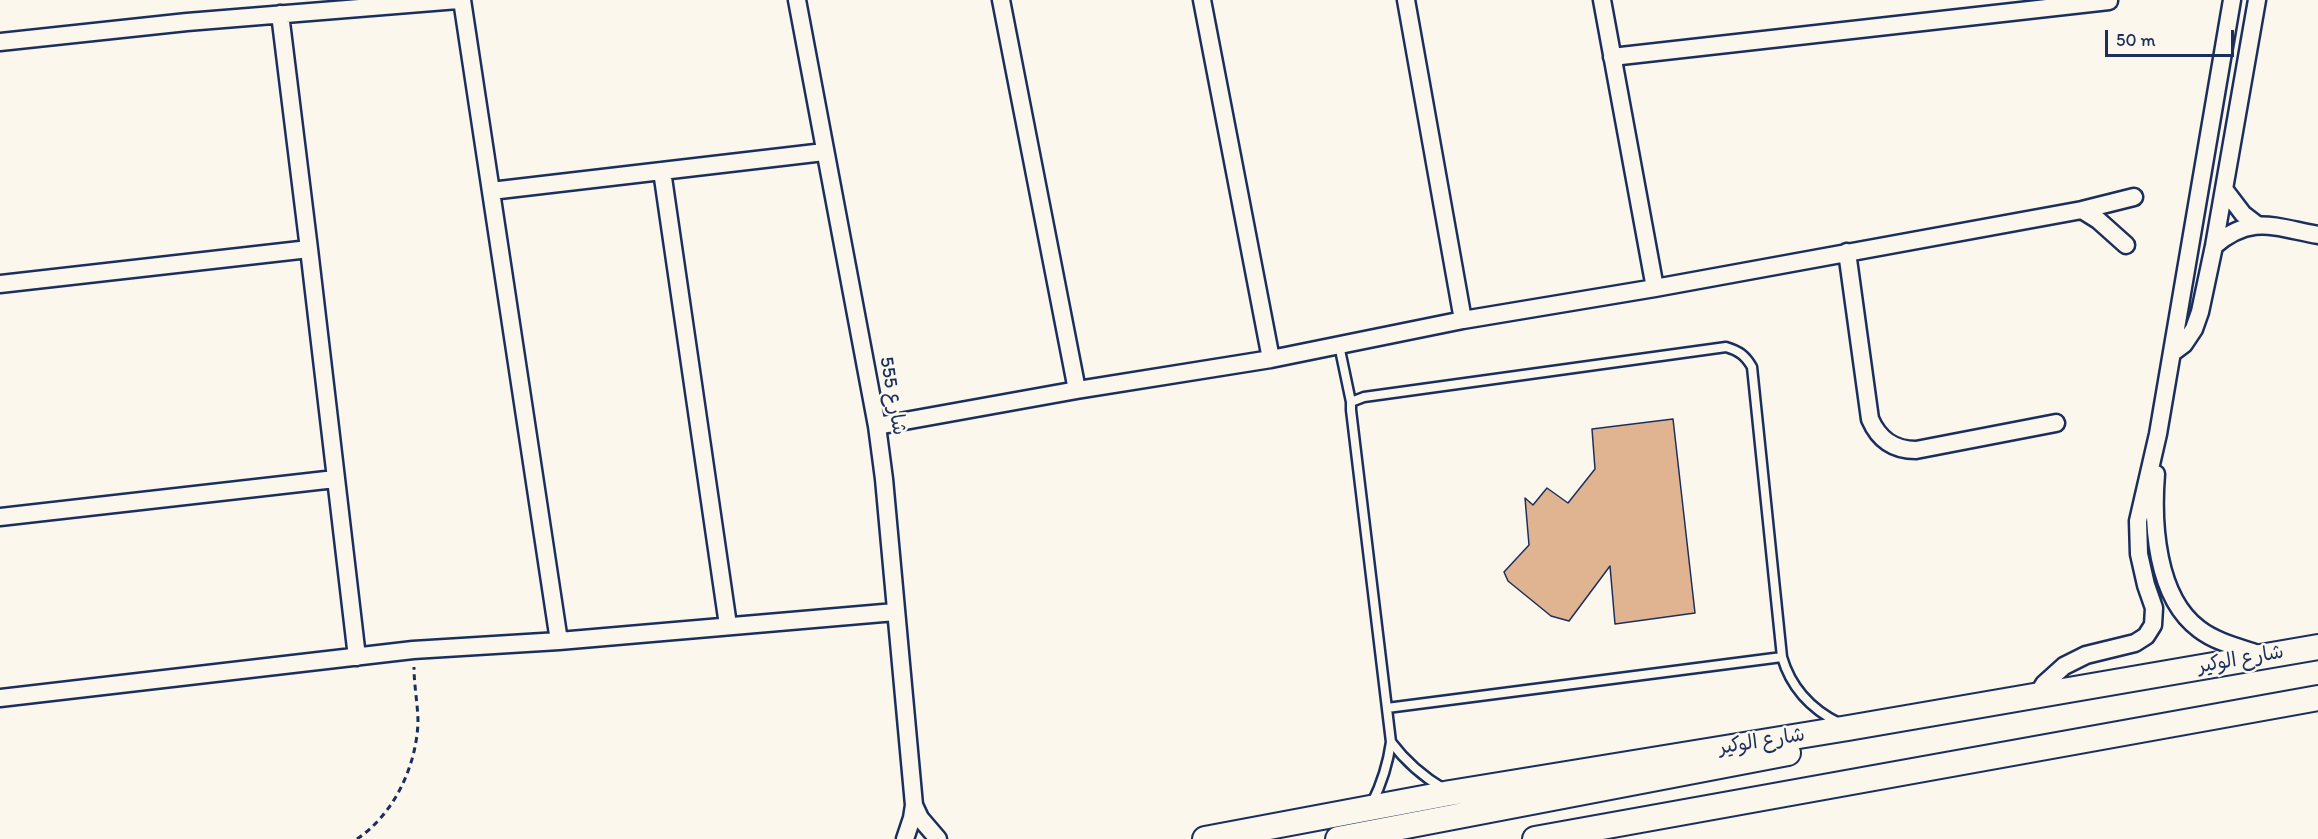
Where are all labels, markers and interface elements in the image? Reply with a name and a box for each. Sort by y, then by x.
scale bar [2108,18,2237,56]
text: 50 m [2116,29,2156,51]
street label: شارع 555 [873,355,911,437]
street label: شارع الوكير [2196,641,2286,679]
street label: شارع الوكير [1717,723,1807,761]

